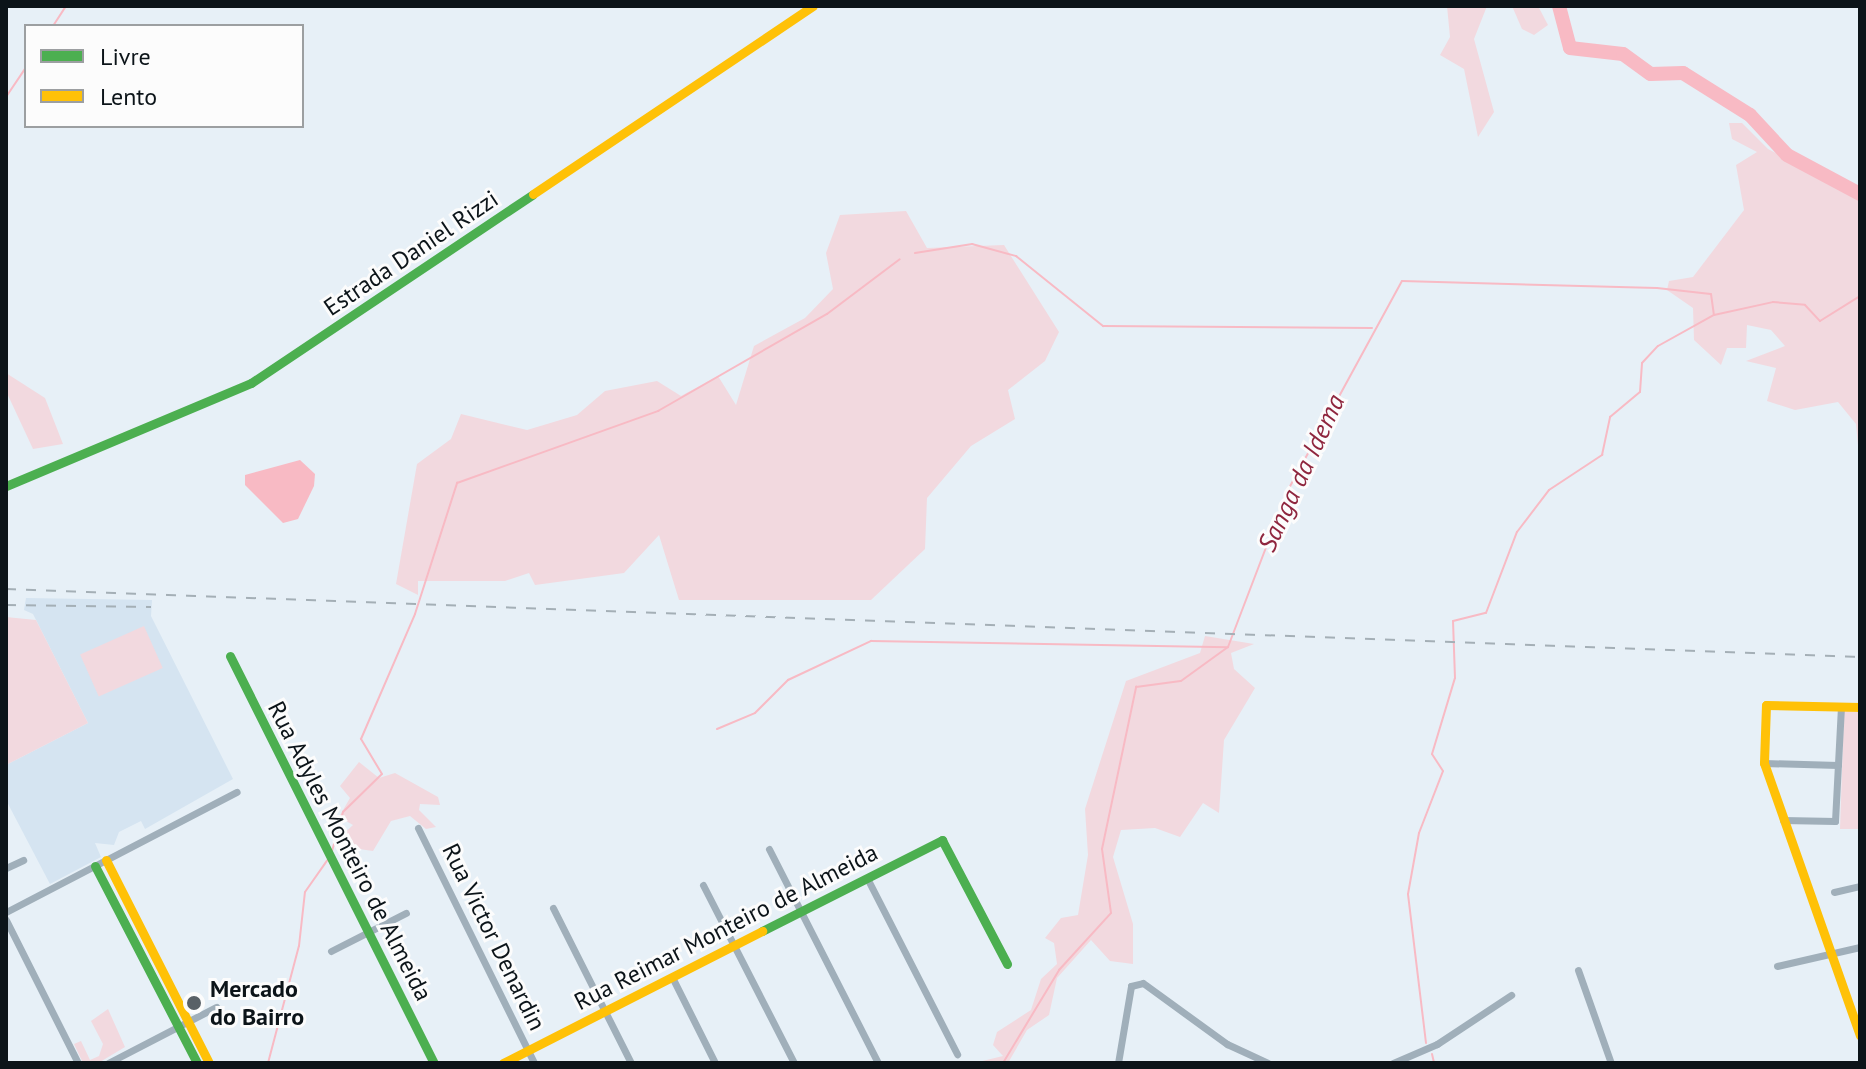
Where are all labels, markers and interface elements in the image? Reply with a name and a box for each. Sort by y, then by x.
legend [24,24,304,128]
text: Livre [100,41,151,72]
text: Lento [100,81,157,112]
street label: Estrada Daniel Rizzi [318,184,504,322]
water label: Sanga da Idema [1251,389,1351,557]
street label: Rua Adyles Monteiro de Almeida [261,696,439,1006]
street label: Rua Reimar Monteiro de Almeida [569,838,883,1016]
street label: Rua Victor Denardin [436,839,552,1035]
place label: Mercado do Bairro [210,975,304,1031]
marker: Mercado do Bairro [185,994,203,1012]

